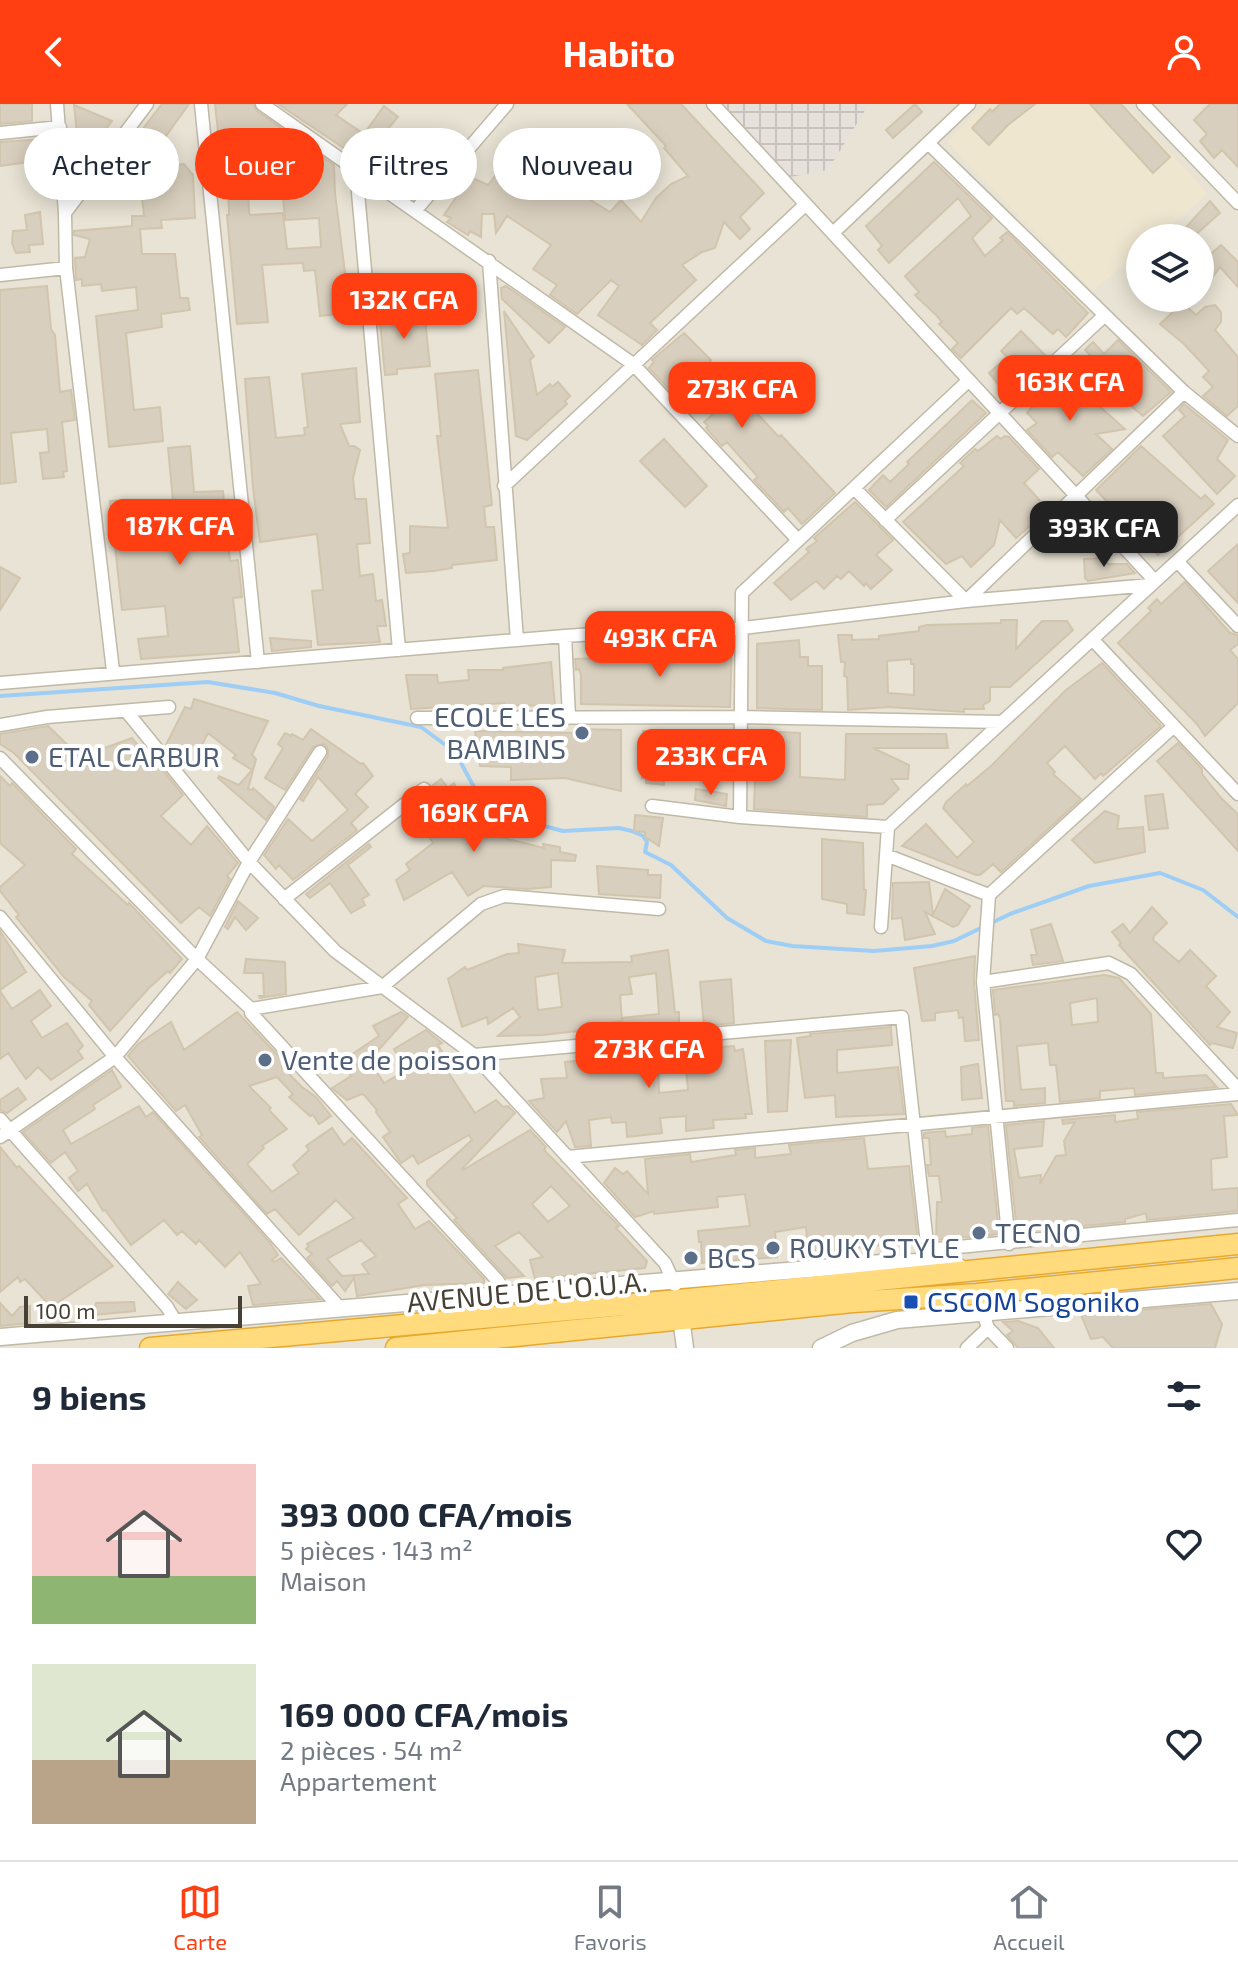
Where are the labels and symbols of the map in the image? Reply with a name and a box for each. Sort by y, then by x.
pin: 132K CFA [321,273,487,341]
pin: 163K CFA [987,355,1153,423]
pin: 273K CFA [659,362,825,430]
pin: 187K CFA [97,499,263,567]
pin: 393K CFA [1021,501,1187,569]
pin: 493K CFA [577,611,743,679]
place label: ECOLE LES BAMBINS [434,699,566,765]
marker: ECOLE LES BAMBINS [573,724,591,742]
pin: 233K CFA [628,729,794,797]
place label: ETAL CARBUR [48,739,220,773]
marker: ETAL CARBUR [23,748,41,766]
pin: 169K CFA [391,786,557,854]
pin: 273K CFA [566,1022,732,1090]
place label: Vente de poisson [281,1042,497,1076]
marker: Vente de poisson [256,1051,274,1069]
place label: TECNO [995,1215,1081,1249]
marker: TECNO [970,1224,988,1242]
place label: ROUKY STYLE [789,1230,960,1264]
marker: ROUKY STYLE [764,1239,782,1257]
place label: BCS [707,1240,756,1274]
marker: BCS [682,1249,700,1267]
street label: AVENUE DE L'O.U.A. [405,1264,649,1318]
place label: CSCOM Sogoniko [927,1284,1140,1318]
scale bar [24,1292,242,1328]
marker: CSCOM Sogoniko [902,1293,920,1311]

